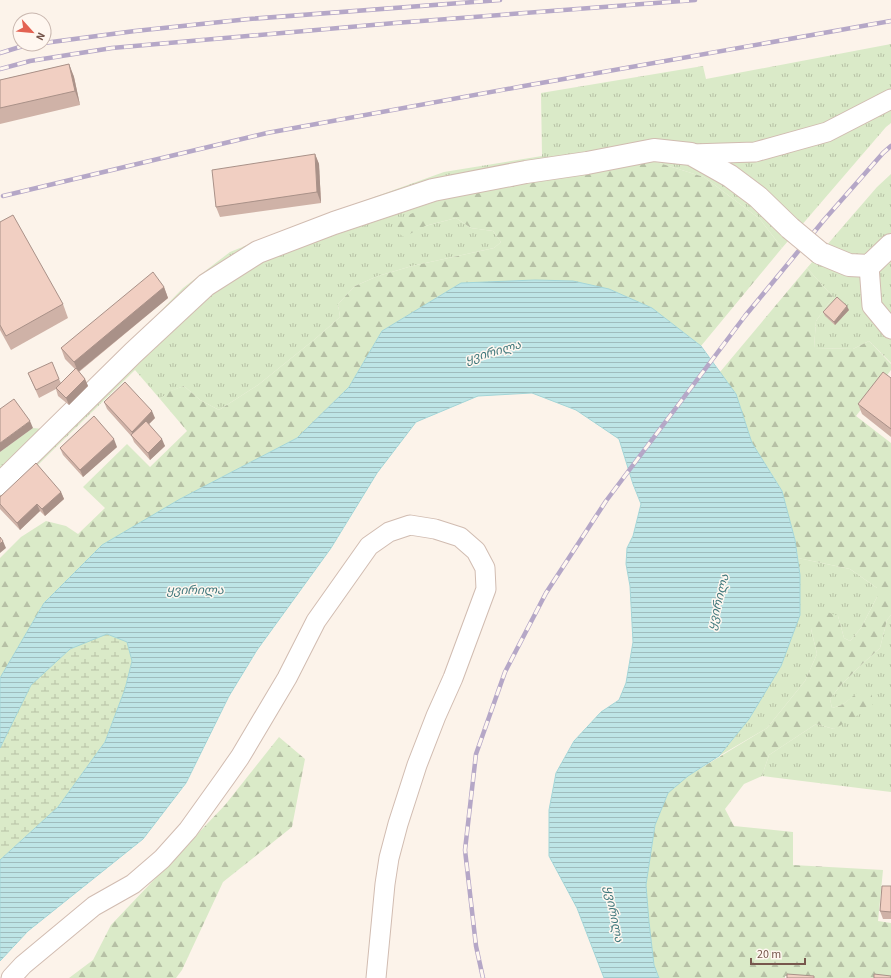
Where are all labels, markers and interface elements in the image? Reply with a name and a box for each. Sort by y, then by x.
north arrow [12,12,52,52]
text: N [32,30,49,43]
water label: ყვირილა [463,336,523,369]
water label: ყვირილა [703,572,734,632]
water label: ყვირილა [166,582,224,599]
water label: ყვირილა [600,884,627,944]
scale bar [751,940,805,966]
text: 20 m [757,946,781,963]

